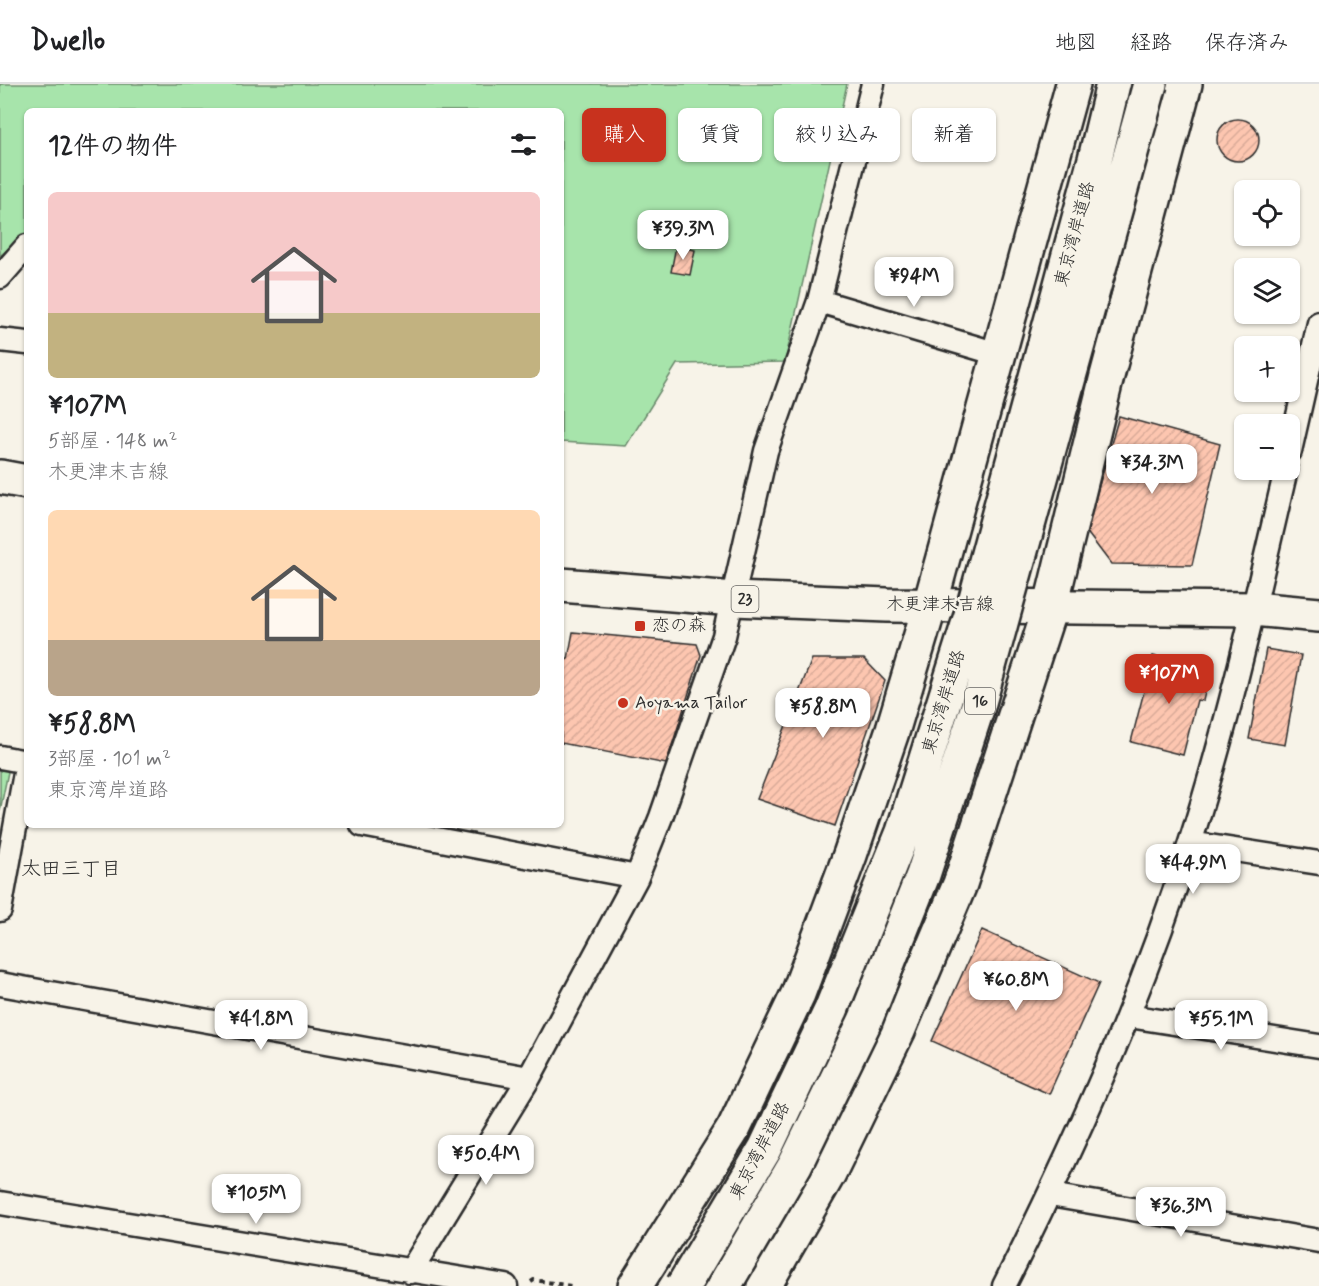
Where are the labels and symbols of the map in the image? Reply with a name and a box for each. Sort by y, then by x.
street label: 東京湾岸道路 [1049,179,1101,289]
pin: ¥39.3M [634,210,732,261]
pin: ¥94M [878,257,950,308]
pin: ¥34.3M [1103,444,1201,495]
road number: 23 [732,586,758,612]
street label: 木更津末吉線 [886,593,994,617]
place label: 恋の森 [652,614,706,638]
marker: 恋の森 [633,619,647,633]
street label: 東京湾岸道路 [917,647,971,757]
pin: ¥107M [1127,654,1211,705]
pin: ¥58.8M [774,688,872,739]
road number: 16 [965,688,995,714]
place label: Aoyama Tailor [635,691,748,715]
marker: Aoyama Tailor [616,696,630,710]
pin: ¥44.9M [1144,844,1242,895]
district label: 太田三丁目 [21,856,121,883]
pin: ¥60.8M [967,961,1065,1012]
pin: ¥41.8M [212,1000,310,1051]
pin: ¥55.1M [1172,1000,1270,1051]
street label: 東京湾岸道路 [724,1098,796,1204]
pin: ¥50.4M [437,1135,535,1186]
pin: ¥105M [214,1174,298,1225]
pin: ¥36.3M [1132,1187,1230,1238]

